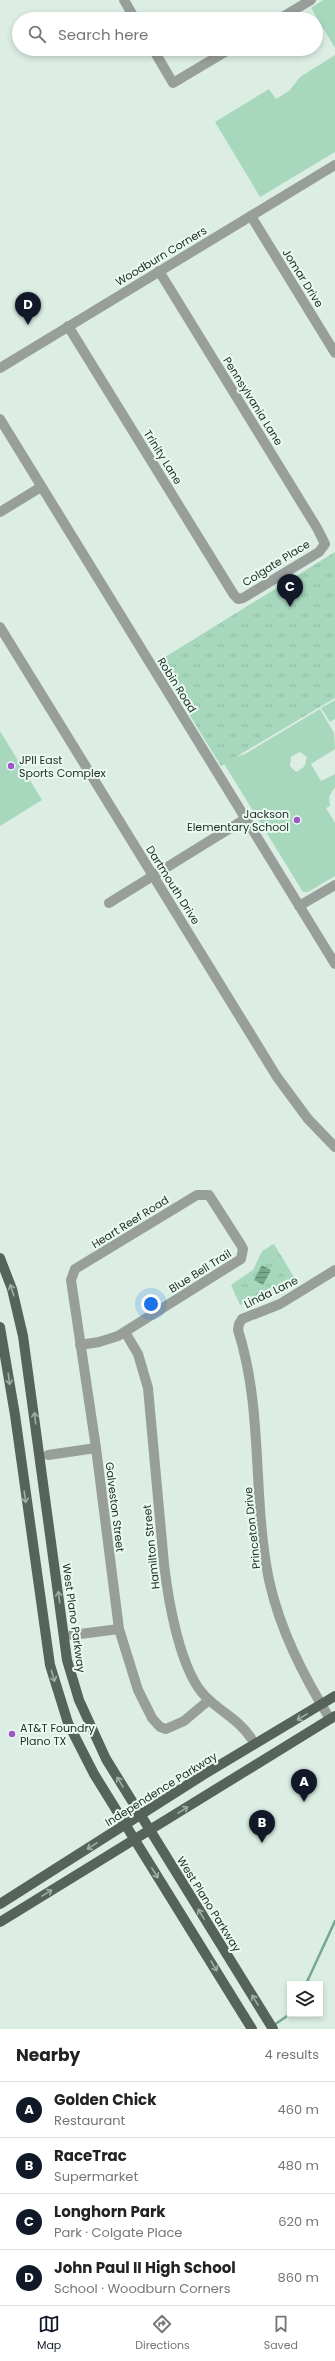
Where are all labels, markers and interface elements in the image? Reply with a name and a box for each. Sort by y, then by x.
search box [12,12,323,56]
icon: search [26,23,48,45]
text: Search here [58,24,148,45]
street label: Woodburn Corners [112,222,210,290]
street label: Jomar Drive [279,246,327,310]
pin: D [15,292,41,325]
street label: Pennsylvania Lane [219,354,287,449]
street label: Trinity Lane [140,427,186,488]
street label: Colgate Place [240,537,312,589]
pin: C [277,574,303,607]
street label: Robin Road [154,654,200,716]
place label: JPII East Sports Complex [19,752,107,781]
marker: JPII East Sports Complex [6,761,16,771]
place label: Jackson Elementary School [187,806,289,835]
marker: Jackson Elementary School [292,815,302,825]
street label: Dartmouth Drive [142,842,204,928]
street label: Heart Reef Road [88,1192,172,1252]
street label: Blue Bell Trail [166,1245,234,1297]
street label: Linda Lane [241,1272,301,1312]
one-way arrow [8,1284,15,1297]
your location [141,1294,161,1314]
one-way arrow [5,1372,13,1385]
one-way arrow [31,1412,39,1425]
street label: Galveston Street [102,1461,128,1553]
street label: Princeton Drive [240,1486,264,1570]
one-way arrow [21,1490,29,1503]
street label: Hamilton Street [139,1504,163,1590]
street label: West Plano Parkway [58,1562,90,1674]
one-way arrow [55,1591,63,1604]
one-way arrow [50,1669,57,1682]
one-way arrow [297,1713,308,1721]
place label: AT&T Foundry Plano TX [20,1720,96,1749]
marker: AT&T Foundry Plano TX [7,1729,17,1739]
street label: Independence Parkway [102,1748,221,1830]
pin: A [291,1769,317,1802]
one-way arrow [116,1777,124,1788]
one-way arrow [177,1806,189,1814]
pin: B [249,1810,275,1843]
one-way arrow [86,1842,98,1850]
street label: West Plano Parkway [173,1853,245,1956]
one-way arrow [151,1867,159,1878]
one-way arrow [41,1888,53,1896]
one-way arrow [197,1908,205,1920]
one-way arrow [210,1960,218,1972]
map controls [287,1981,323,2017]
button: layers [287,1981,323,2017]
one-way arrow [251,1995,259,2006]
text: Nearby [16,2043,80,2067]
text: 4 results [265,2045,319,2064]
text: Golden Chick [54,2089,156,2110]
text: A [24,2100,34,2119]
text: 460 m [278,2100,319,2119]
text: Restaurant [54,2111,125,2130]
text: RaceTrac [54,2145,127,2166]
text: B [25,2156,33,2175]
text: 480 m [278,2156,319,2175]
text: Supermarket [54,2167,138,2186]
text: Longhorn Park [54,2201,166,2222]
text: C [24,2212,34,2231]
text: 620 m [278,2212,319,2231]
text: Park · Colgate Place [54,2223,182,2242]
text: John Paul II High School [54,2257,236,2278]
text: D [24,2268,34,2287]
text: 860 m [278,2268,319,2287]
text: School · Woodburn Corners [54,2279,230,2298]
tab: Map [37,2313,61,2354]
tab: Directions [135,2313,190,2354]
tab: Saved [264,2313,298,2354]

